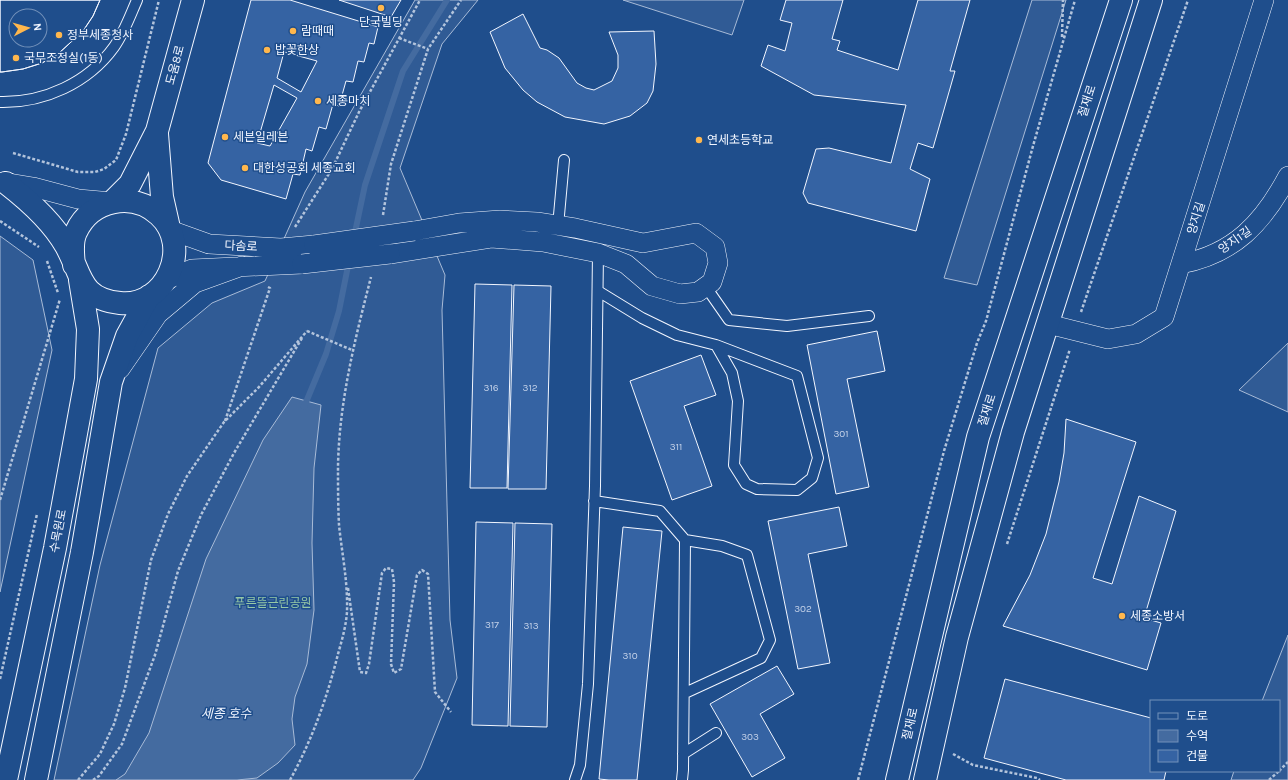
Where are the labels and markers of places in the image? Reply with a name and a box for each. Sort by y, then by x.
marker: 단국빌딩 [376,3,386,13]
place label: 단국빌딩 [359,15,403,29]
place label: 람때때 [301,24,334,38]
marker: 람때때 [288,26,298,36]
place label: 정부세종청사 [67,28,133,42]
marker: 정부세종청사 [54,30,64,40]
place label: 밥꽃한상 [275,43,319,57]
marker: 밥꽃한상 [262,45,272,55]
place label: 국무조정실(1동) [24,51,103,65]
marker: 국무조정실(1동) [11,53,21,63]
place label: 세종마치 [326,94,370,108]
marker: 세종마치 [313,96,323,106]
place label: 세븐일레븐 [233,130,288,144]
marker: 세븐일레븐 [220,132,230,142]
place label: 연세초등학교 [707,133,773,147]
marker: 연세초등학교 [694,135,704,145]
place label: 대한성공회 세종교회 [253,161,355,175]
marker: 대한성공회 세종교회 [240,163,250,173]
place label: 세종소방서 [1130,609,1185,623]
marker: 세종소방서 [1117,611,1127,621]

